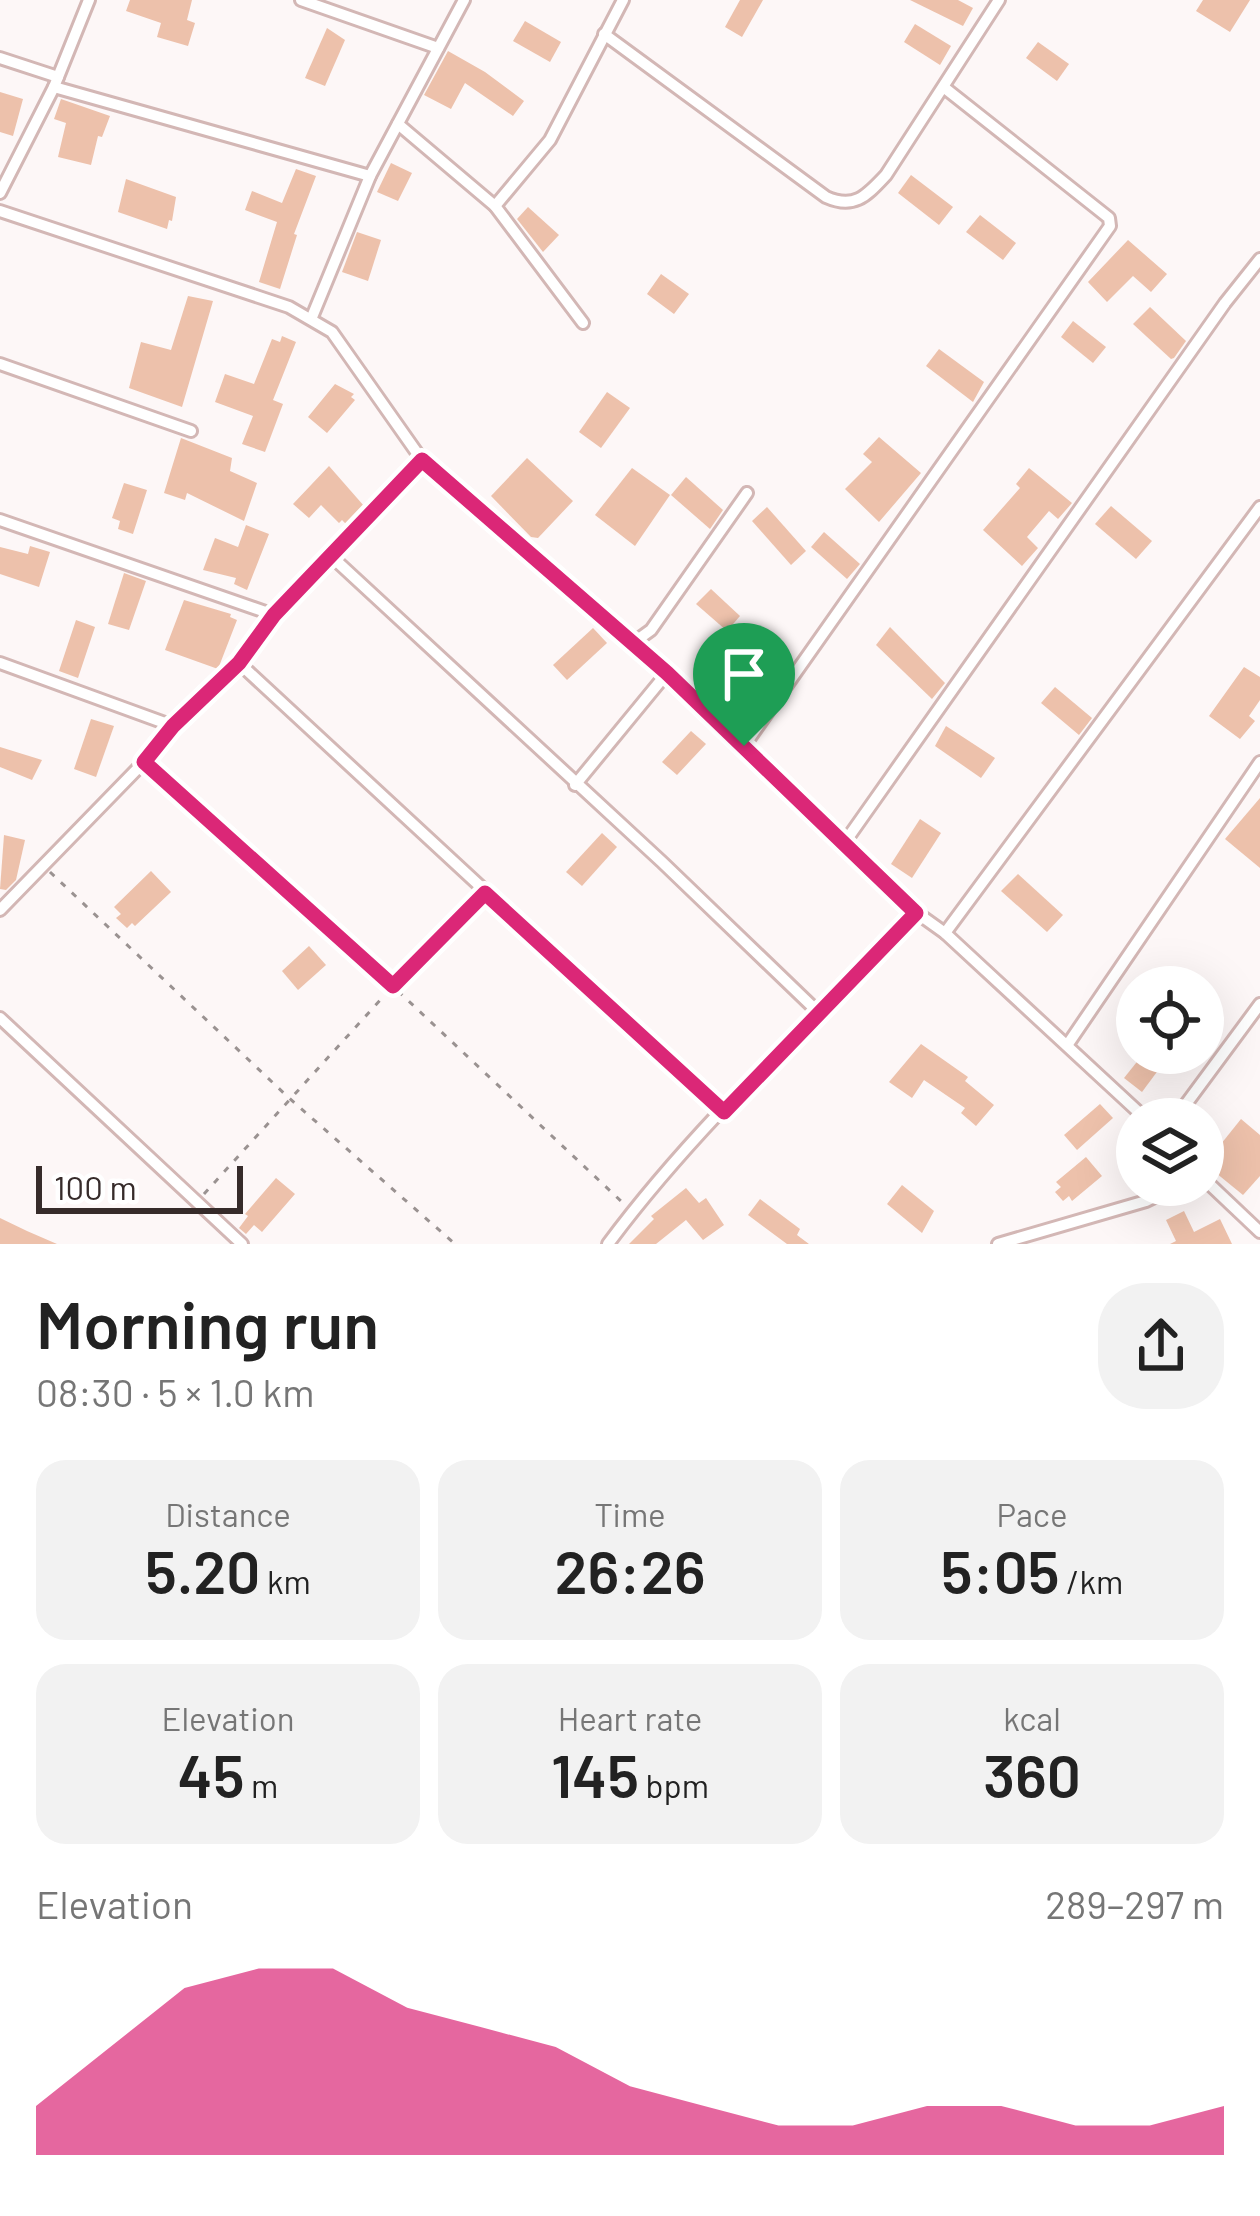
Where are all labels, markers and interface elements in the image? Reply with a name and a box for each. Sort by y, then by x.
pin [693,623,795,746]
icon: arrive [711,641,777,707]
map controls [1116,966,1224,1206]
button: locate [1116,966,1224,1074]
button: layers [1116,1098,1224,1206]
scale bar [36,1160,243,1213]
text: 100 m [54,1167,137,1207]
text: Morning run [36,1283,379,1362]
button: share [1098,1283,1224,1409]
text: 08:30 · 5 × 1.0 km [36,1368,314,1415]
text: Distance [165,1494,291,1534]
text: Time [594,1494,666,1534]
text: Pace [997,1494,1067,1534]
text: 5.20 [145,1534,260,1606]
text: 26:26 [555,1534,705,1606]
text: 5:05 [941,1534,1060,1606]
text: km [260,1561,311,1601]
text: /km [1060,1561,1123,1601]
text: Elevation [162,1698,294,1738]
text: Heart rate [558,1698,702,1738]
text: kcal [1003,1698,1061,1738]
text: 45 [178,1738,245,1810]
text: 145 [551,1738,639,1810]
text: 360 [983,1738,1081,1810]
text: m [245,1765,278,1805]
text: bpm [639,1765,709,1805]
text: Elevation [36,1880,193,1927]
text: 289–297 m [1045,1880,1224,1927]

